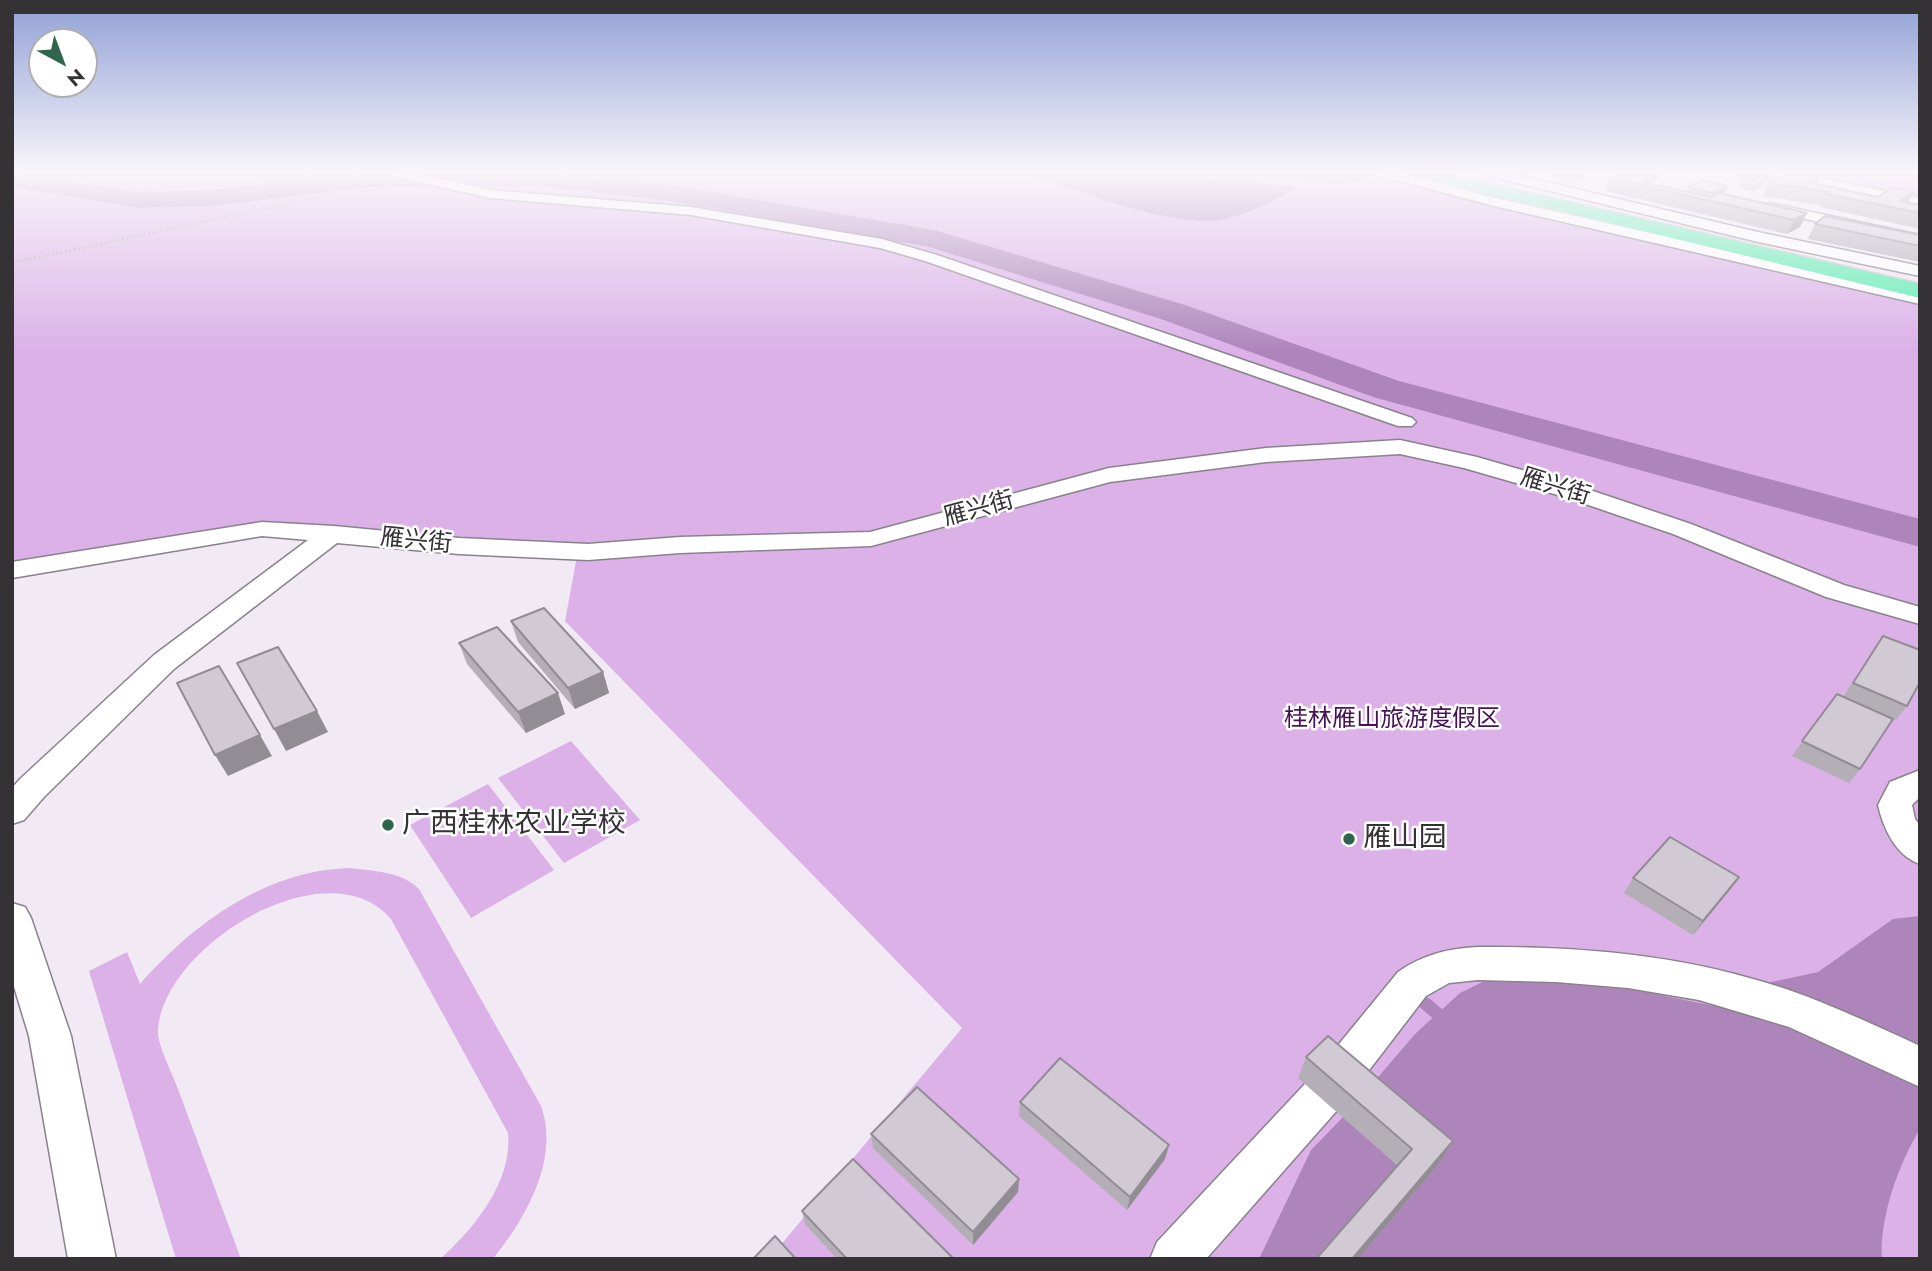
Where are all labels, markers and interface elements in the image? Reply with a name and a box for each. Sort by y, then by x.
north arrow [28,28,98,98]
text: N [61,63,90,93]
street label: 雁兴街 [1516,464,1594,512]
street label: 雁兴街 [940,487,1018,533]
street label: 雁兴街 [379,524,453,560]
park label: 桂林雁山旅游度假区 [1284,706,1500,734]
place label: 广西桂林农业学校 [402,808,626,842]
marker: 广西桂林农业学校 [380,817,396,833]
place label: 雁山园 [1363,822,1447,856]
marker: 雁山园 [1341,831,1357,847]

